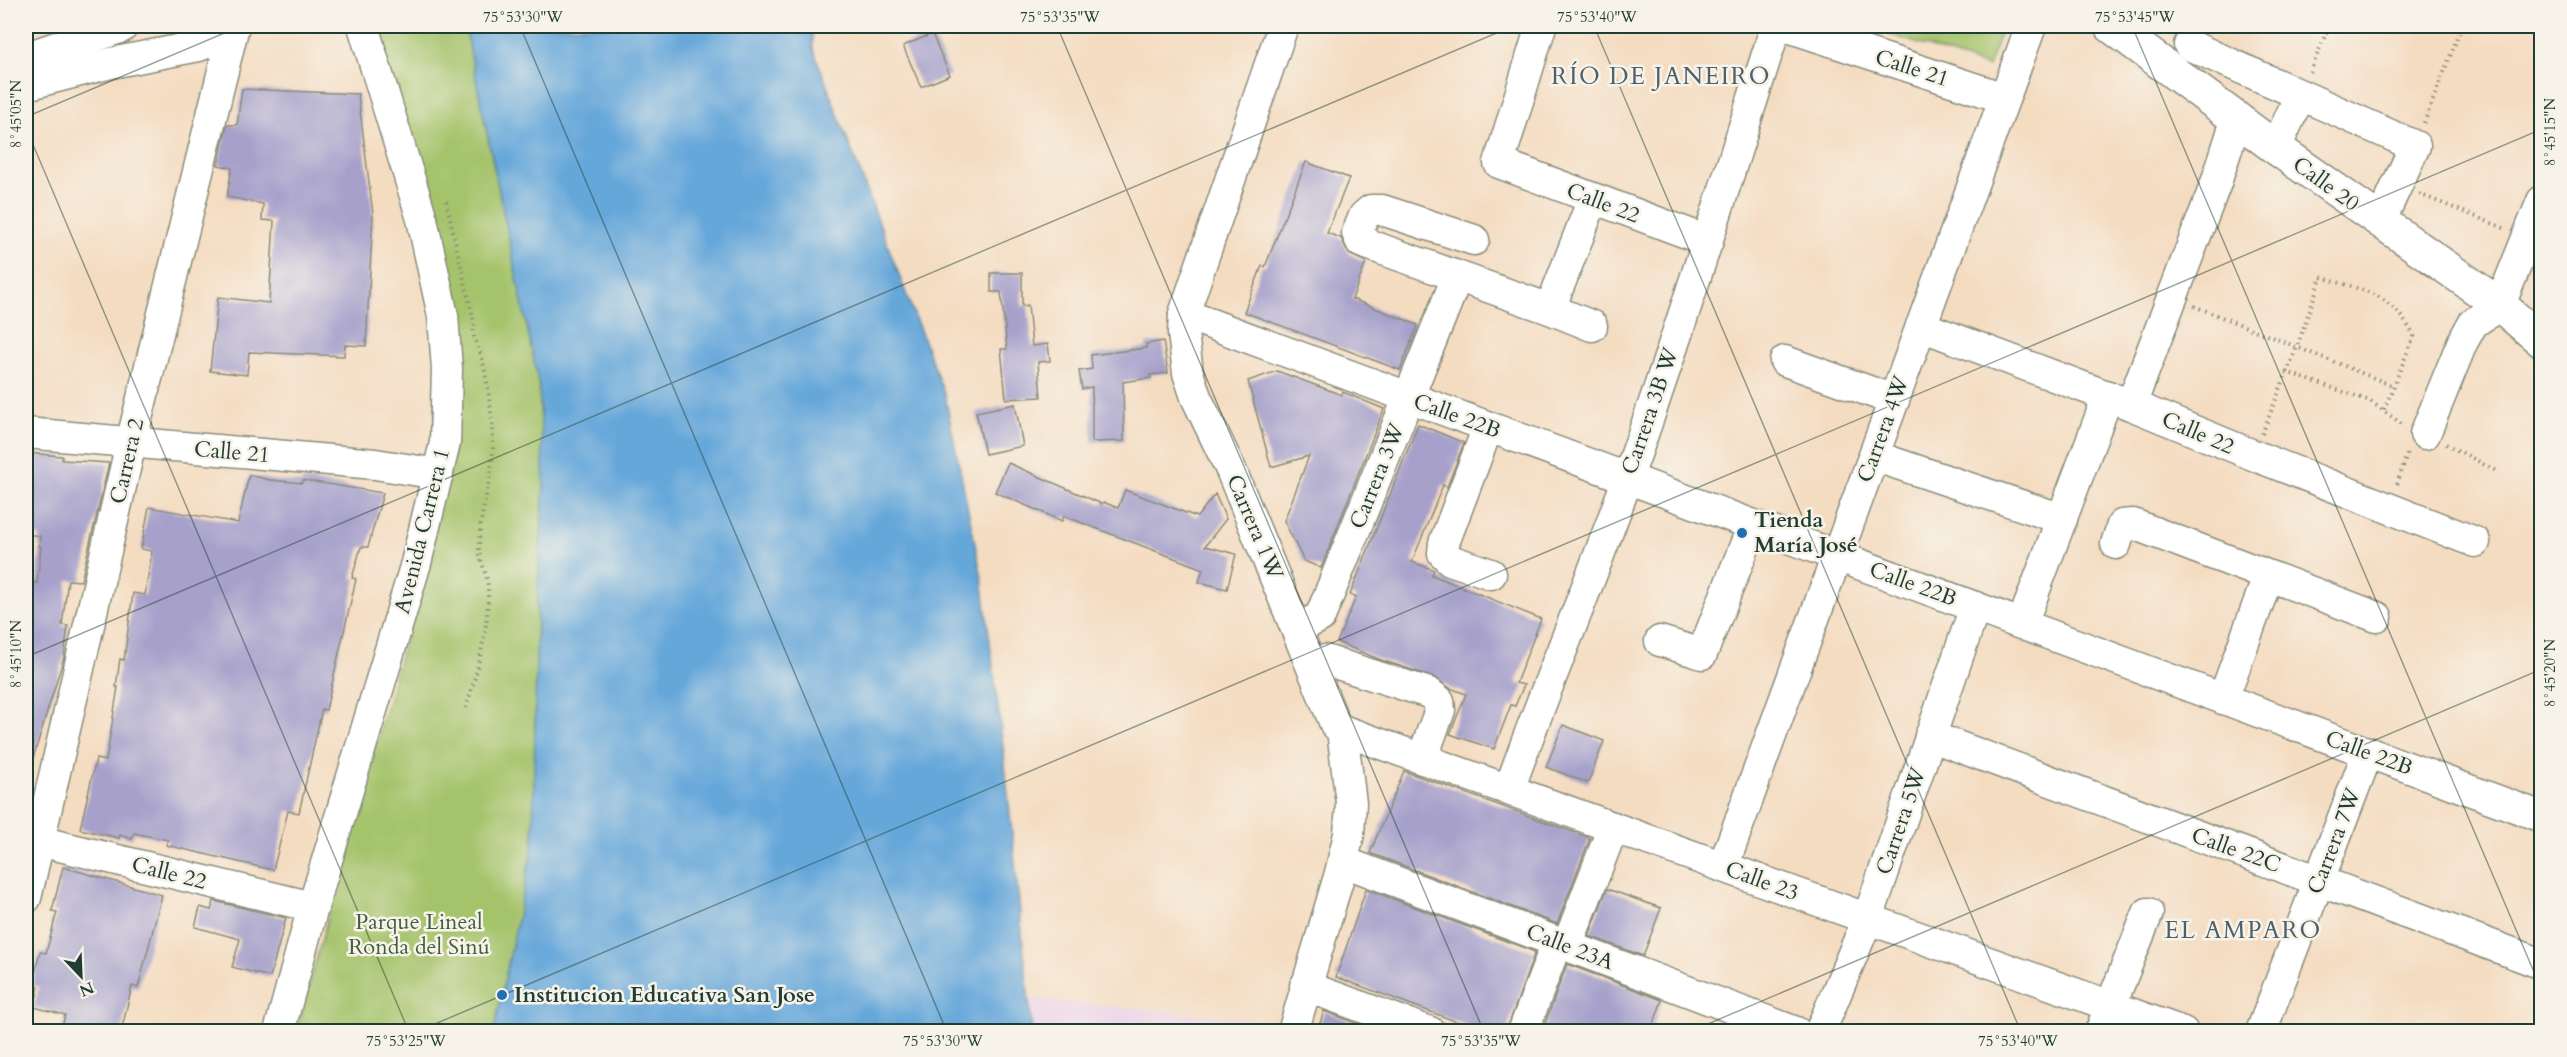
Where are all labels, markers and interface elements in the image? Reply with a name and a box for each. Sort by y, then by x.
text: 75°53'30"W [483,7,563,27]
text: 75°53'35"W [1020,7,1100,27]
text: 75°53'40"W [1557,7,1637,27]
text: 75°53'45"W [2095,7,2175,27]
street label: Calle 21 [1871,42,1953,94]
district label: RÍO DE JANEIRO [1551,60,1771,93]
text: 8°45'05"N [6,80,26,148]
text: 8°45'15"N [2540,98,2560,166]
street label: Calle 20 [2286,150,2366,218]
street label: Calle 22 [1562,175,1644,231]
street label: Carrera 3B W [1614,343,1686,478]
street label: Carrera 4W [1850,371,1916,486]
street label: Calle 22B [1409,386,1505,446]
street label: Calle 22 [2157,404,2239,462]
street label: Carrera 2 [103,415,151,507]
street label: Carrera 3W [1342,418,1412,533]
street label: Calle 21 [193,434,271,470]
street label: Avenida Carrera 1 [387,445,457,617]
street label: Carrera 1W [1219,470,1291,585]
place label: Tienda María José [1754,505,1858,560]
marker: Tienda María José [1735,526,1749,540]
street label: Calle 22B [1865,554,1961,614]
text: 8°45'10"N [6,620,26,688]
text: 8°45'20"N [2540,639,2560,707]
street label: Calle 22B [2321,723,2417,783]
street label: Carrera 5W [1869,763,1934,879]
street label: Carrera 7W [2300,783,2368,898]
street label: Calle 22C [2187,820,2285,880]
street label: Calle 22 [129,849,209,897]
street label: Calle 23 [1721,854,1803,908]
park label: Parque Lineal Ronda del Sinú [348,907,490,962]
district label: EL AMPARO [2164,914,2322,947]
street label: Calle 23A [1522,917,1618,978]
north arrow [51,946,111,1006]
text: N [76,976,97,1002]
place label: Institucion Educativa San Jose [514,980,815,1010]
marker: Institucion Educativa San Jose [495,988,509,1002]
text: 75°53'25"W [366,1031,446,1051]
text: 75°53'30"W [903,1031,983,1051]
text: 75°53'35"W [1441,1031,1521,1051]
text: 75°53'40"W [1978,1031,2058,1051]

